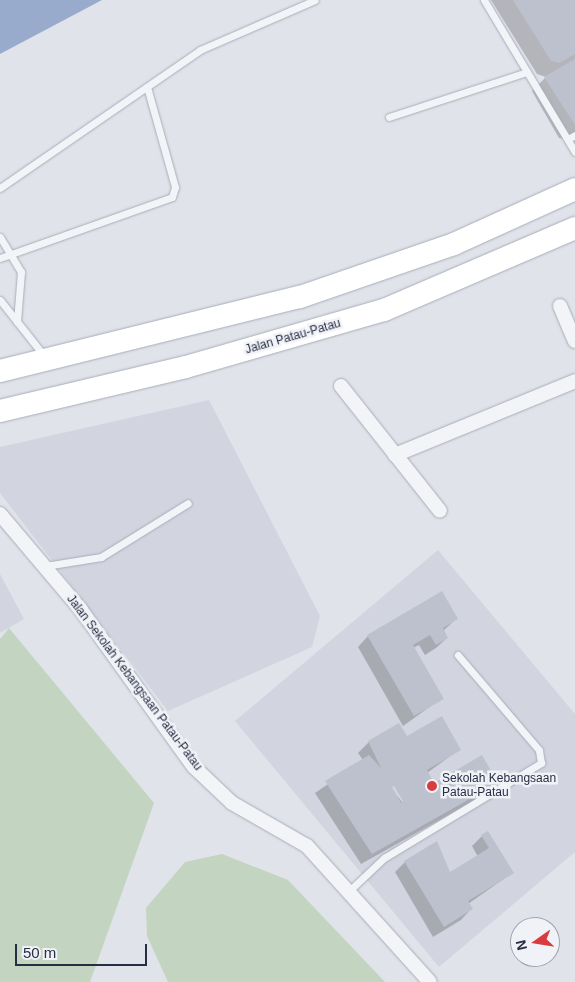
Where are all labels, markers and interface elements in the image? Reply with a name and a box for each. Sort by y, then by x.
street label: Jalan Patau-Patau [244,316,342,358]
street label: Jalan Sekolah Kebangsaan Patau-Patau [63,592,205,774]
place label: Sekolah Kebangsaan Patau-Patau [442,772,556,800]
marker: Sekolah Kebangsaan Patau-Patau [426,780,438,792]
north arrow [510,917,560,967]
scale bar [18,934,150,966]
text: N [512,938,530,952]
text: 50 m [23,944,56,961]

